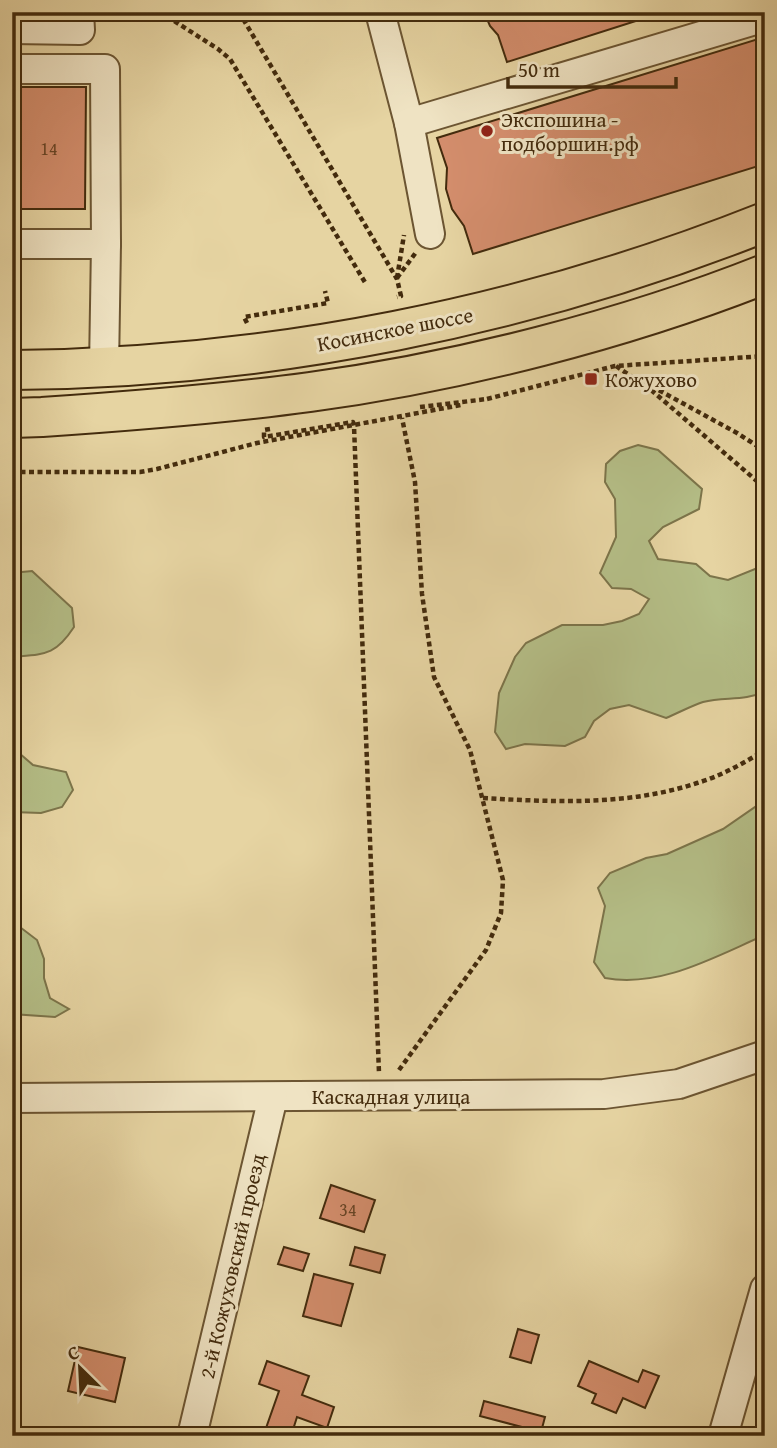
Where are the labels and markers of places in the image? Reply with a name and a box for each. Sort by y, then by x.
place label: Экспошина - подборшин.рф [501,104,639,159]
marker: Экспошина - подборшин.рф [479,123,495,139]
place label: Кожухово [605,364,697,395]
marker: Кожухово [583,371,599,387]

